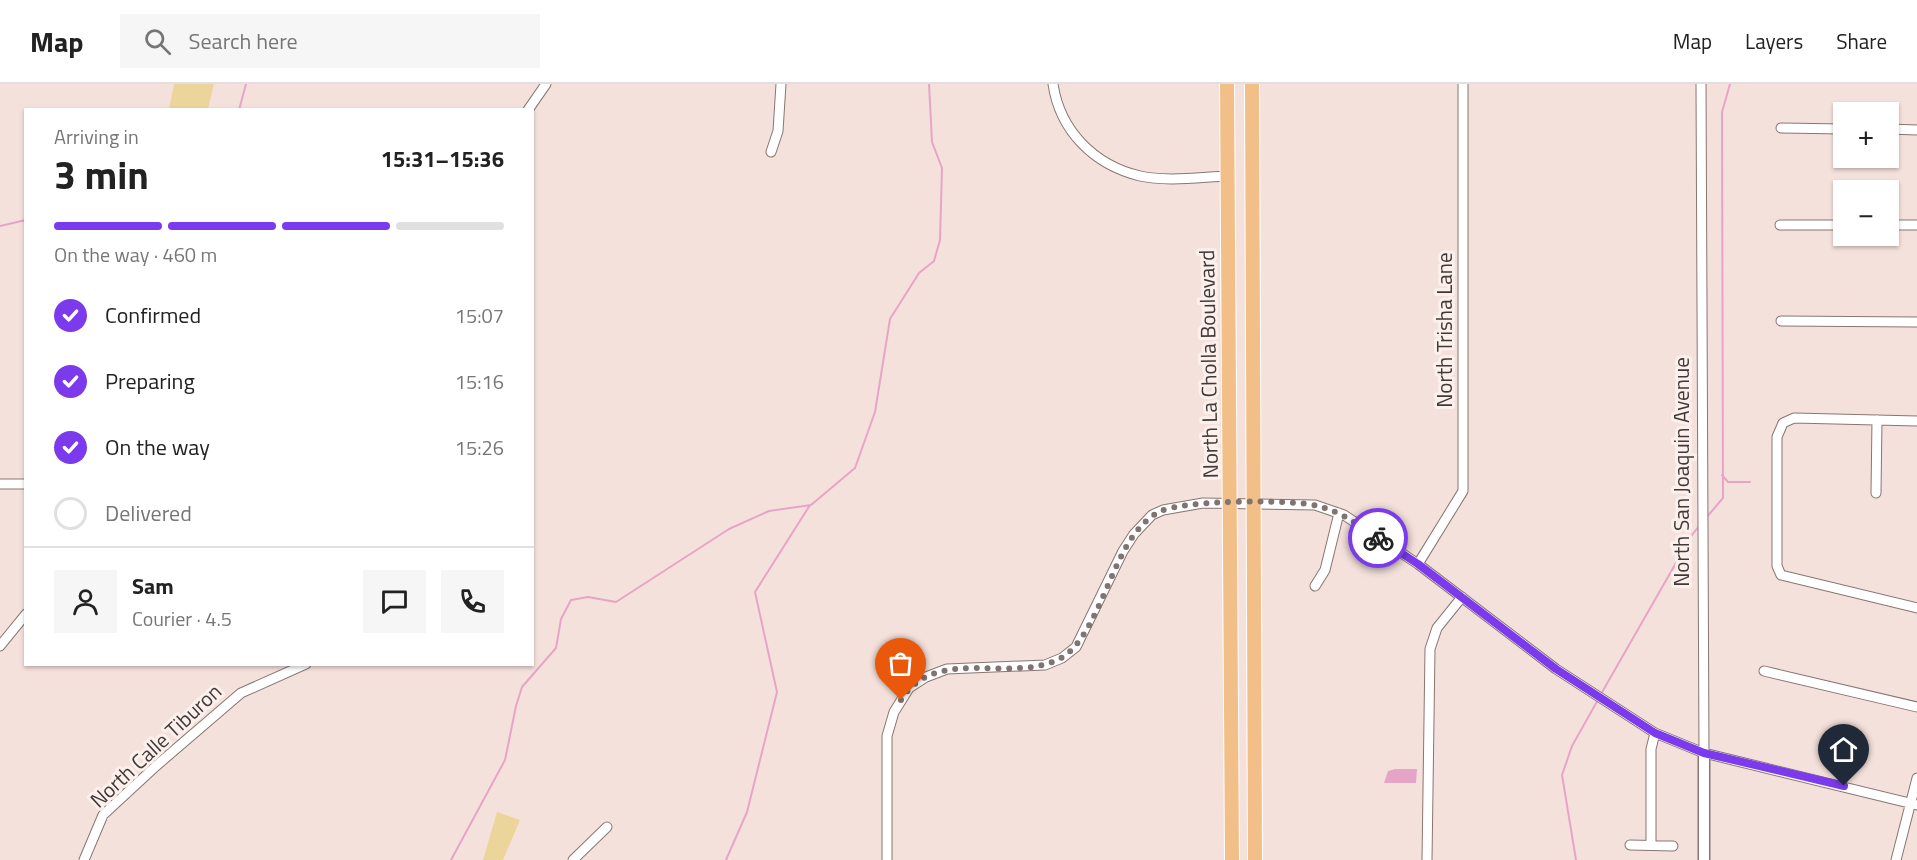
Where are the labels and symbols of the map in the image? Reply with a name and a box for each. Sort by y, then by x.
street label: North La Cholla Boulevard [1190,249,1226,479]
street label: North Trisha Lane [1428,252,1460,408]
street label: North San Joaquin Avenue [1665,357,1697,587]
courier [1348,508,1408,568]
pin [875,638,926,700]
street label: North Calle Tiburon [82,676,228,815]
pin [1818,724,1869,786]

